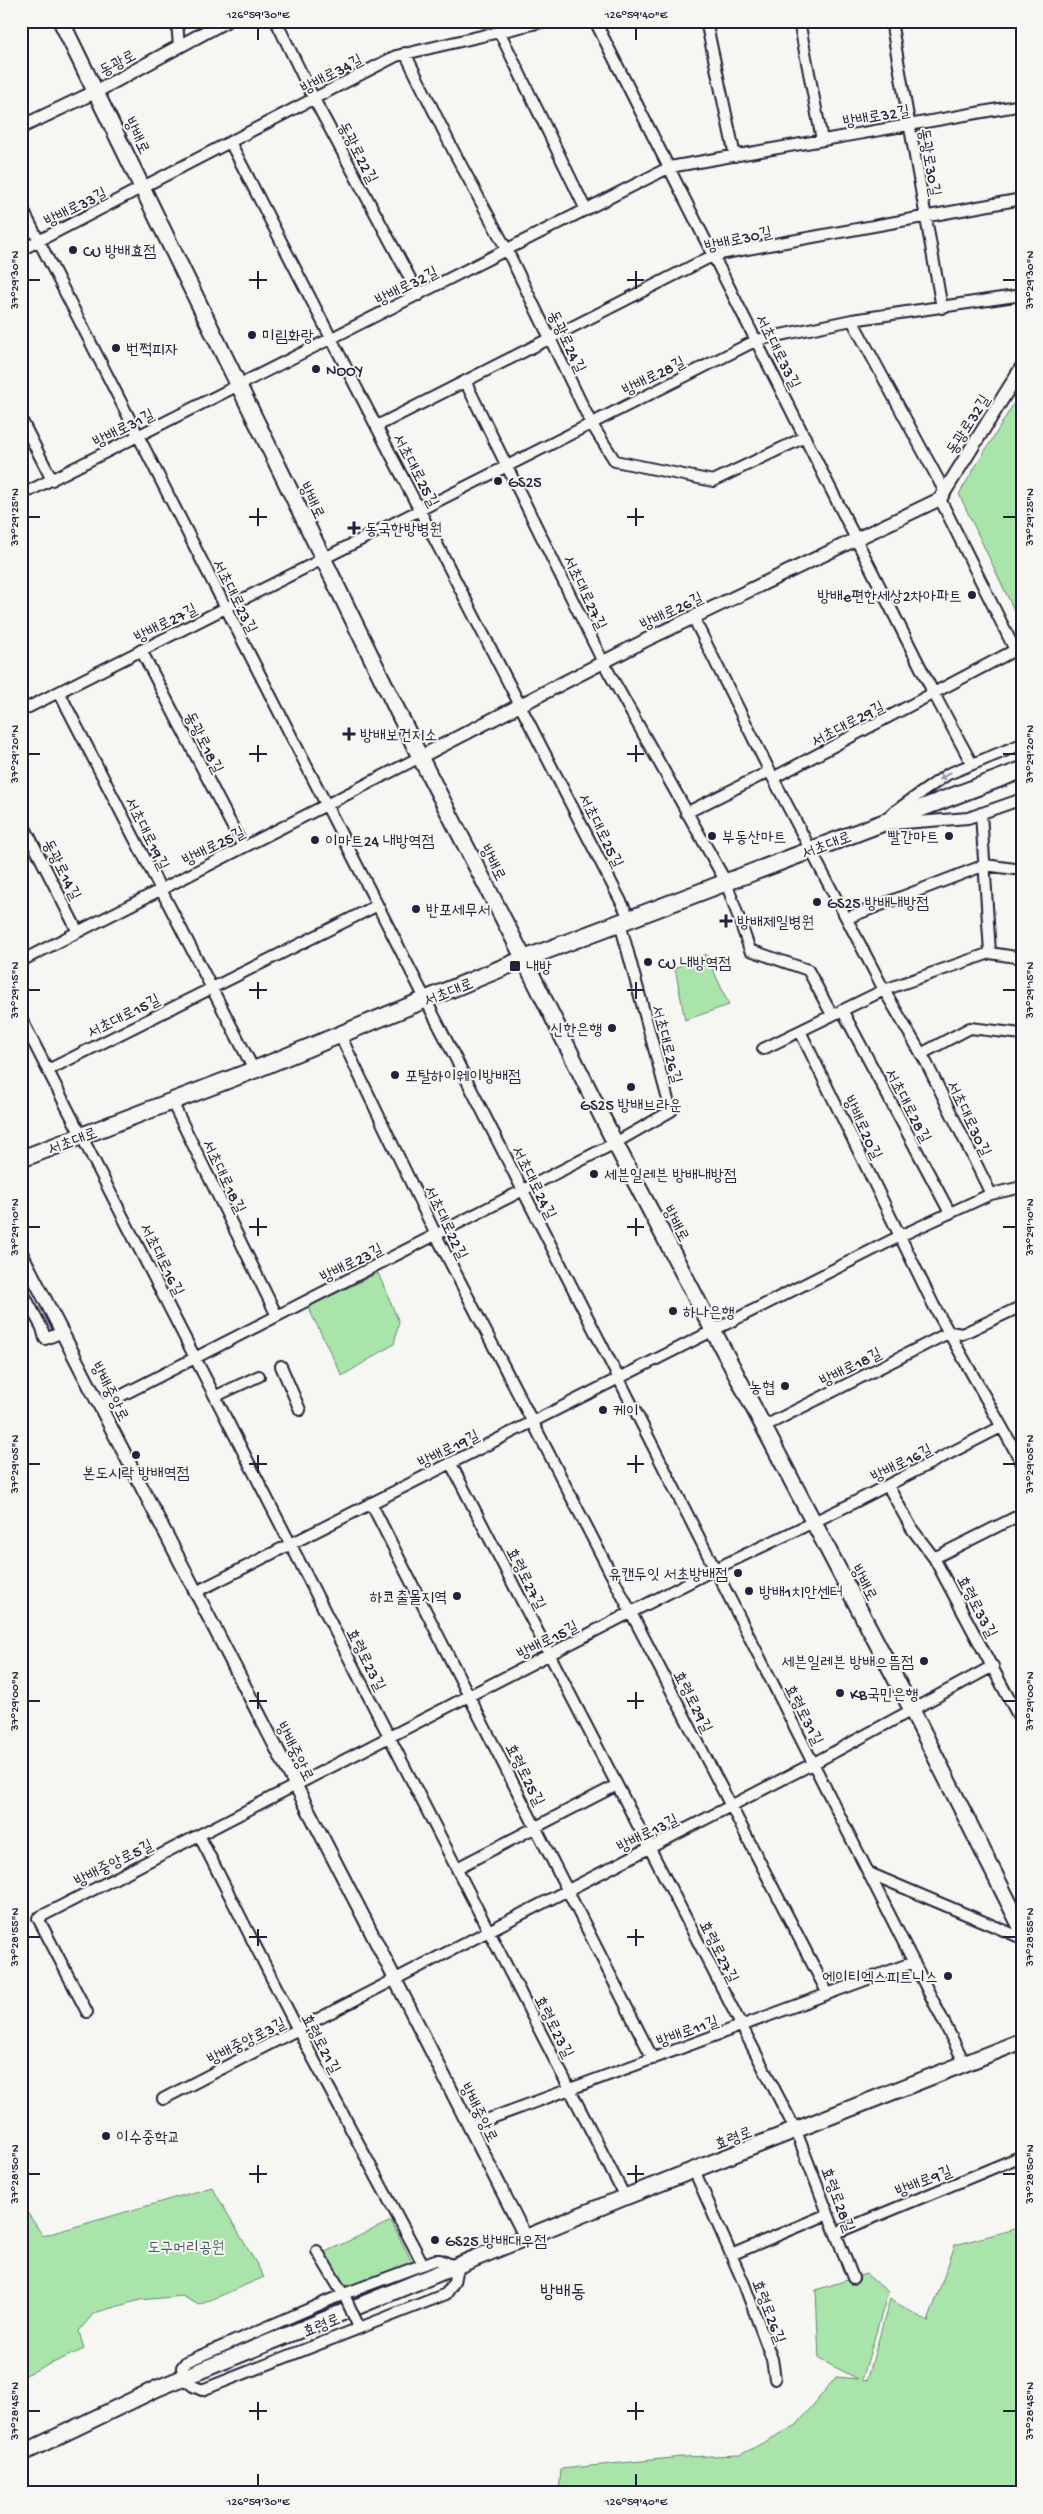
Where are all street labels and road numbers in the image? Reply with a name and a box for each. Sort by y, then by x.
street label: 동광로 [97,48,140,83]
street label: 방배로34길 [298,52,367,100]
street label: 방배로32길 [842,103,912,134]
street label: 방배로 [118,115,152,158]
street label: 동광로22길 [332,120,380,188]
street label: 동광로30길 [912,127,943,198]
street label: 방배로33길 [42,185,111,233]
street label: 방배로30길 [703,224,775,258]
street label: 방배로32길 [373,264,442,312]
street label: 동광로24길 [542,308,588,377]
street label: 서초대로33길 [749,312,803,393]
street label: 방배로28길 [620,354,689,402]
street label: 동광로32길 [944,392,996,460]
street label: 방배로31길 [91,407,159,454]
street label: 서초대로25길 [387,432,441,512]
street label: 방배로 [293,480,327,523]
street label: 서초대로27길 [557,553,609,634]
street label: 서초대로23길 [206,557,260,638]
street label: 방배로26길 [638,590,707,636]
street label: 방배로27길 [132,601,201,649]
street label: 서초대로29길 [809,699,889,753]
street label: 동광로18길 [178,710,226,778]
street label: 서초대로25길 [572,791,626,872]
street label: 서초대로19길 [119,795,171,874]
street label: 방배로25길 [180,824,249,872]
street label: 서초대로 [800,829,855,865]
street label: 동광로14길 [37,837,83,904]
street label: 방배로 [474,842,508,885]
street label: 서초대로 [422,976,477,1013]
street label: 서초대로15길 [85,992,164,1045]
street label: 서초대로26길 [645,1004,684,1086]
street label: 서초대로28길 [879,1066,933,1147]
street label: 서초대로30길 [940,1079,993,1161]
street label: 방배로20길 [837,1094,884,1164]
street label: 서초대로 [46,1125,101,1161]
street label: 서초대로18길 [196,1138,248,1218]
street label: 서초대로24길 [505,1144,559,1224]
street label: 서초대로22길 [418,1183,470,1264]
street label: 방배로 [656,1203,691,1246]
street label: 서초대로16길 [133,1221,186,1300]
street label: 방배로23길 [318,1241,387,1289]
street label: 방배로18길 [818,1345,886,1393]
street label: 방배중앙로 [85,1360,131,1426]
street label: 방배로19길 [416,1428,483,1475]
street label: 방배로16길 [869,1442,936,1489]
street label: 효령로27길 [500,1545,548,1614]
street label: 방배로 [844,1562,879,1605]
street label: 효령로33길 [951,1573,999,1642]
street label: 방배로15길 [515,1619,583,1666]
street label: 효령로23길 [340,1626,388,1695]
street label: 효령로29길 [667,1668,715,1737]
street label: 효령로31길 [778,1682,825,1750]
street label: 방배중앙로 [270,1720,316,1786]
street label: 효령로25길 [499,1741,547,1810]
street label: 방배로13길 [615,1812,683,1859]
street label: 방배중앙로5길 [72,1837,157,1893]
street label: 효령로27길 [693,1918,741,1987]
street label: 효령로23길 [528,1993,576,2062]
street label: 효령로21길 [295,2011,343,2078]
street label: 방배로11길 [655,2013,722,2053]
street label: 방배중앙로3길 [205,2015,290,2071]
street label: 방배중앙로 [454,2081,500,2147]
street label: 효령로 [713,2124,756,2156]
street label: 방배로9길 [893,2163,956,2203]
street label: 효령로28길 [815,2165,857,2236]
street label: 효령로26길 [746,2277,788,2347]
street label: 효령로 [301,2311,344,2343]

